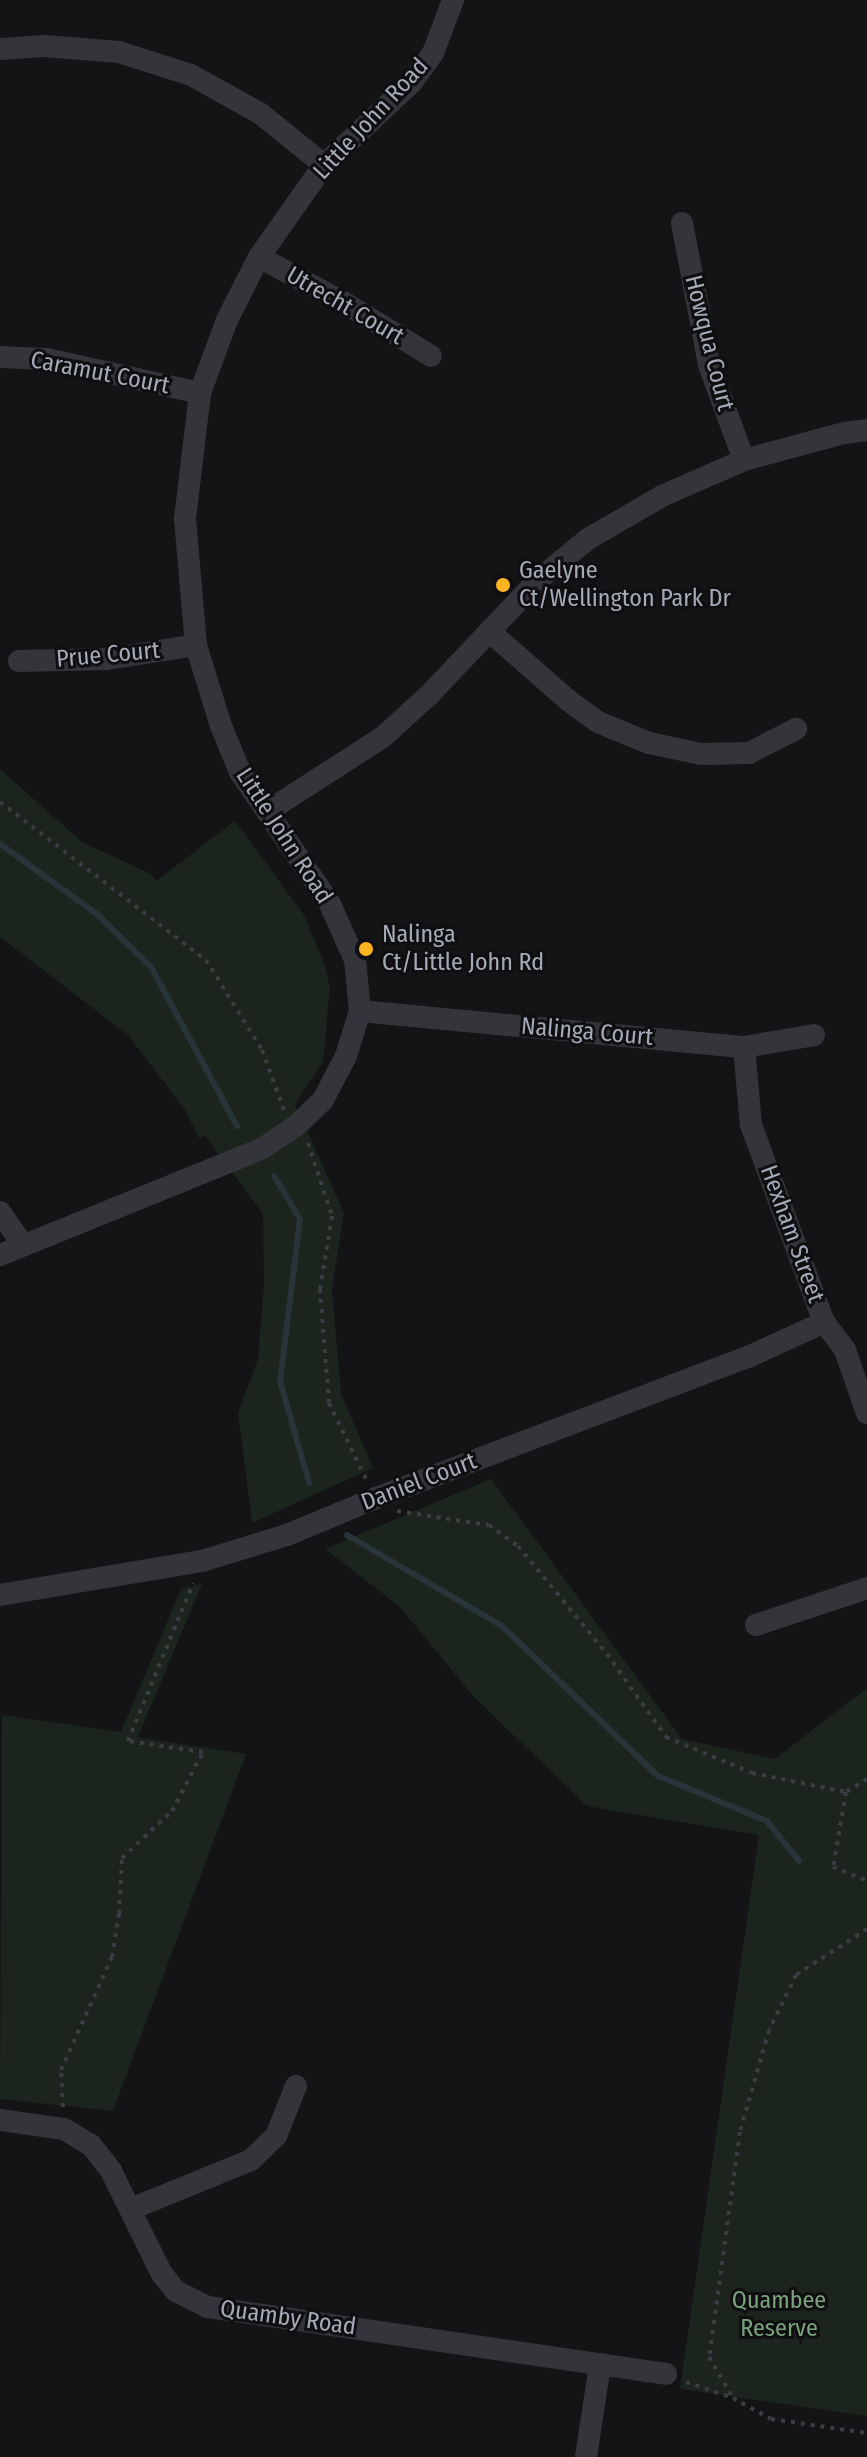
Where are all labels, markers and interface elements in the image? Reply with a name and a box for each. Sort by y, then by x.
street label: Little John Road [307,52,435,186]
street label: Utrecht Court [281,261,409,351]
street label: Howqua Court [678,272,740,414]
street label: Caramut Court [28,345,172,401]
place label: Gaelyne Ct/Wellington Park Dr [519,557,731,613]
marker: Gaelyne Ct/Wellington Park Dr [494,576,512,594]
street label: Prue Court [55,636,161,674]
street label: Little John Road [230,763,338,909]
place label: Nalinga Ct/Little John Rd [382,921,544,977]
marker: Nalinga Ct/Little John Rd [357,940,375,958]
street label: Nalinga Court [520,1012,654,1052]
street label: Hexham Street [754,1161,830,1307]
street label: Daniel Court [357,1447,481,1517]
park label: Quambee Reserve [732,2287,826,2343]
street label: Quamby Road [218,2294,358,2342]

